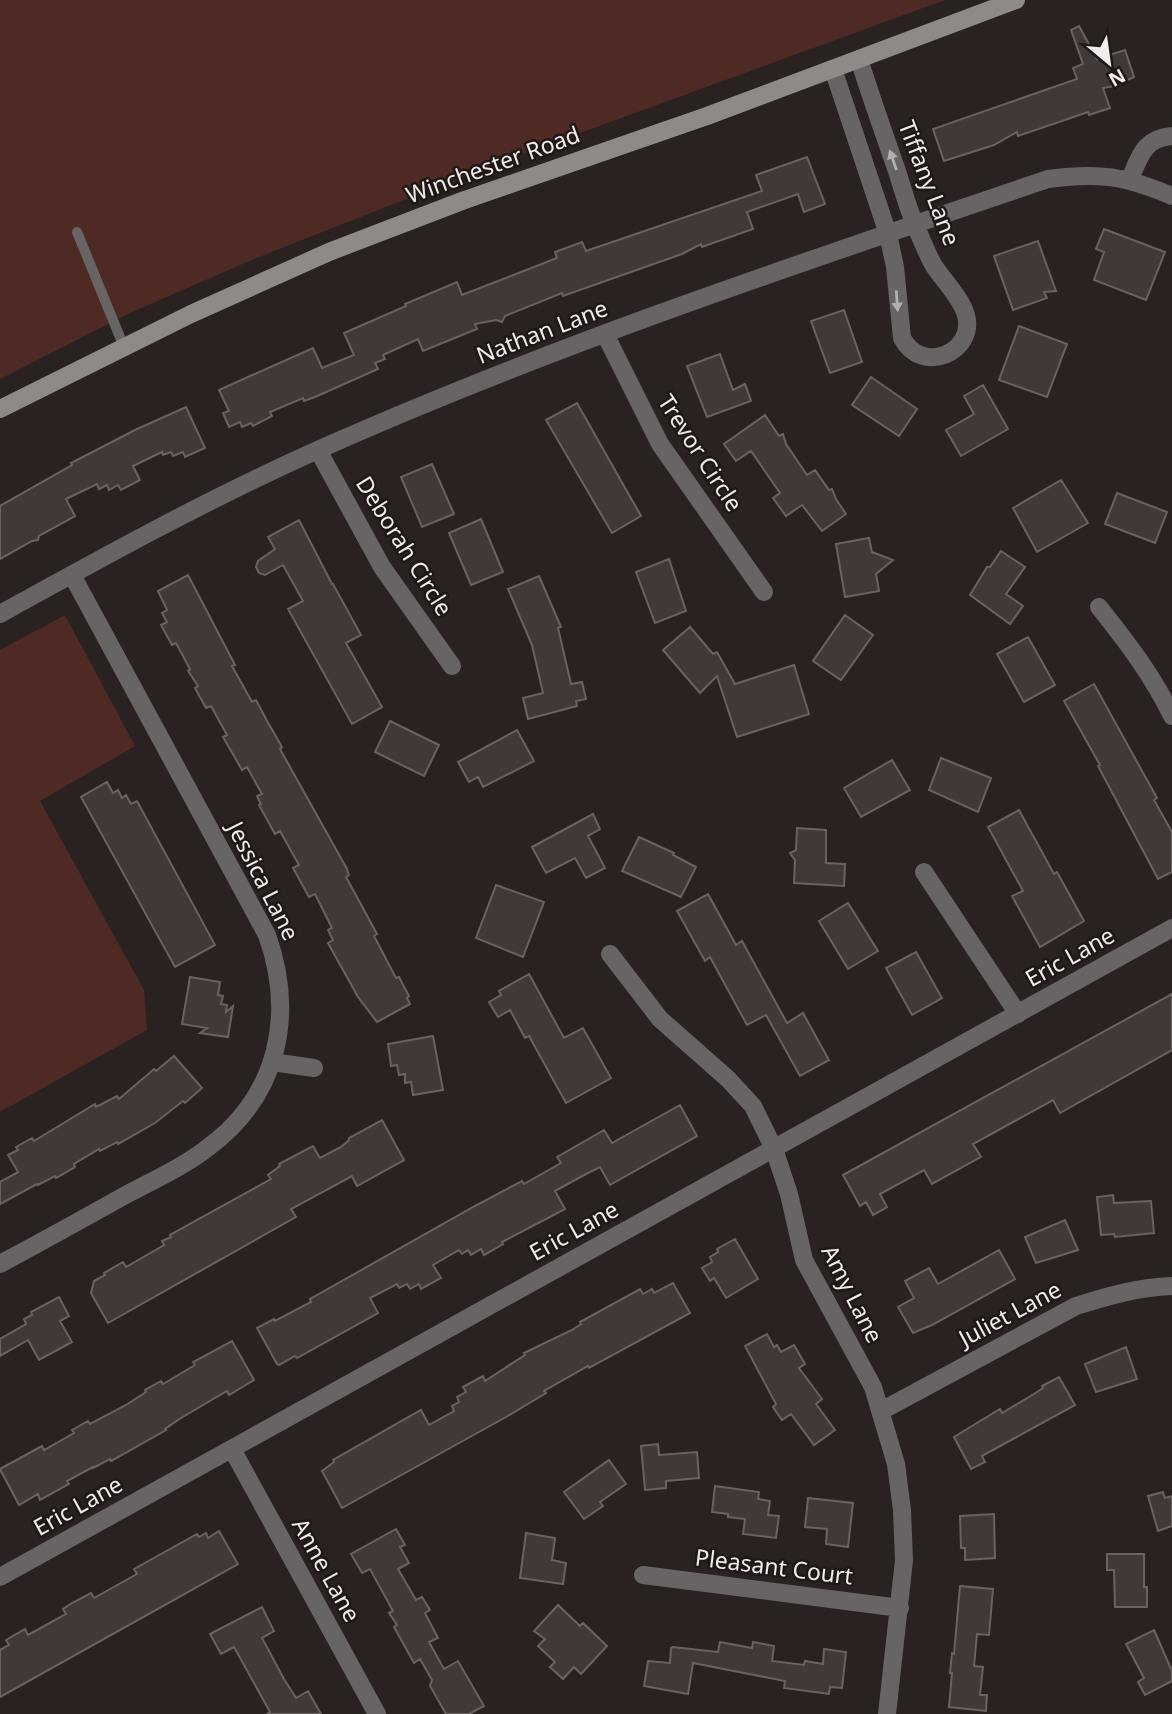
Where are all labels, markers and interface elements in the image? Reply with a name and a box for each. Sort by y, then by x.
north arrow [1074,28,1144,98]
text: N [1104,63,1130,93]
street label: Tiffany Lane [891,116,968,250]
street label: Winchester Road [401,118,584,210]
one-way arrow [887,149,898,170]
one-way arrow [892,290,903,312]
street label: Nathan Lane [471,291,612,371]
street label: Trevor Circle [651,388,751,517]
street label: Deborah Circle [349,469,461,622]
street label: Jessica Lane [219,814,307,945]
street label: Eric Lane [1019,919,1120,994]
street label: Eric Lane [523,1193,624,1268]
street label: Amy Lane [815,1239,891,1348]
street label: Juliet Lane [951,1273,1066,1354]
street label: Eric Lane [27,1468,128,1543]
street label: Anne Lane [285,1512,369,1627]
street label: Pleasant Court [693,1540,855,1592]

